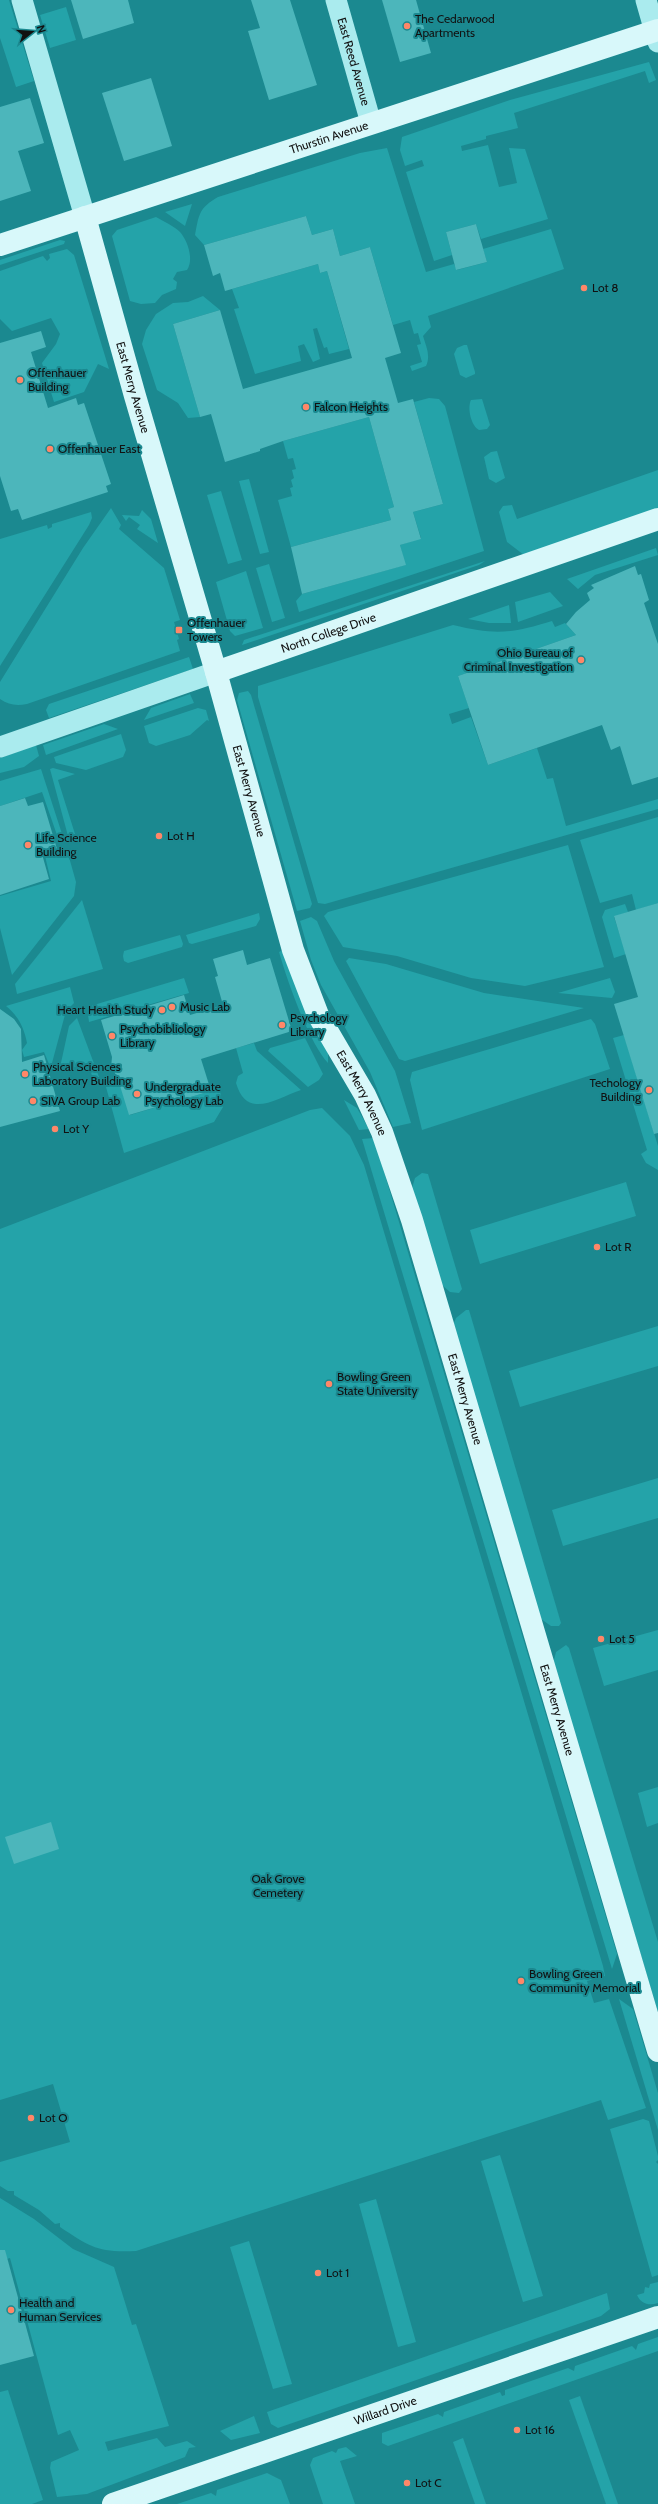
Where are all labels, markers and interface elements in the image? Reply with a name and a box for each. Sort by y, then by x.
place label: The Cedarwood Apartments [415,11,495,40]
north arrow [12,12,52,52]
street label: East Reed Avenue [334,16,374,107]
marker: The Cedarwood Apartments [402,21,412,31]
text: N [34,23,49,35]
street label: Thurstin Avenue [287,117,370,157]
place label: Lot 8 [592,280,618,295]
marker: Lot 8 [579,283,589,293]
street label: East Merry Avenue [113,340,153,435]
place label: Offenhauer Building [28,365,87,394]
marker: Offenhauer Building [15,375,25,385]
place label: Falcon Heights [314,399,388,414]
marker: Falcon Heights [301,402,311,412]
place label: Offenhauer East [58,441,140,456]
marker: Offenhauer East [45,444,55,454]
street label: North College Drive [279,609,378,656]
place label: Offenhauer Towers [187,615,246,644]
marker: Offenhauer Towers [174,625,184,635]
place label: Ohio Bureau of Criminal Investigation [464,645,573,674]
marker: Ohio Bureau of Criminal Investigation [576,655,586,665]
street label: East Merry Avenue [230,743,269,838]
place label: Lot H [167,828,195,843]
place label: Life Science Building [36,830,97,859]
marker: Lot H [154,831,164,841]
marker: Life Science Building [23,840,33,850]
place label: Music Lab [180,999,230,1014]
place label: Heart Health Study [57,1002,154,1017]
marker: Music Lab [167,1002,177,1012]
marker: Heart Health Study [157,1005,167,1015]
place label: Psychology Library [290,1010,348,1039]
marker: Psychology Library [277,1020,287,1030]
place label: Psychobibliology Library [120,1021,205,1050]
marker: Psychobibliology Library [107,1031,117,1041]
street label: East Merry Avenue [333,1047,391,1137]
place label: Physical Sciences Laboratory Building [33,1059,132,1088]
marker: Physical Sciences Laboratory Building [20,1069,30,1079]
place label: Techology Building [589,1075,642,1104]
place label: Undergraduate Psychology Lab [145,1079,224,1108]
marker: Techology Building [644,1085,654,1095]
marker: Undergraduate Psychology Lab [132,1089,142,1099]
place label: SIVA Group Lab [41,1093,121,1108]
marker: SIVA Group Lab [28,1096,38,1106]
place label: Lot Y [63,1121,89,1136]
marker: Lot Y [50,1124,60,1134]
place label: Lot R [605,1239,632,1254]
marker: Lot R [592,1242,602,1252]
street label: East Merry Avenue [445,1352,486,1446]
place label: Bowling Green State University [337,1369,417,1398]
marker: Bowling Green State University [324,1379,334,1389]
place label: Lot 5 [609,1631,635,1646]
marker: Lot 5 [596,1634,606,1644]
street label: East Merry Avenue [537,1662,578,1757]
park label: Oak Grove Cemetery [251,1871,305,1900]
place label: Bowling Green Community Memorial [529,1966,640,1995]
marker: Bowling Green Community Memorial [516,1976,526,1986]
place label: Lot O [39,2110,67,2125]
marker: Lot O [26,2113,36,2123]
place label: Lot 1 [326,2265,349,2280]
marker: Lot 1 [313,2268,323,2278]
place label: Health and Human Services [19,2295,101,2324]
marker: Health and Human Services [6,2305,16,2315]
street label: Willard Drive [352,2392,419,2428]
place label: Lot 16 [525,2422,555,2437]
marker: Lot 16 [512,2425,522,2435]
place label: Lot C [415,2475,442,2490]
marker: Lot C [402,2478,412,2488]

